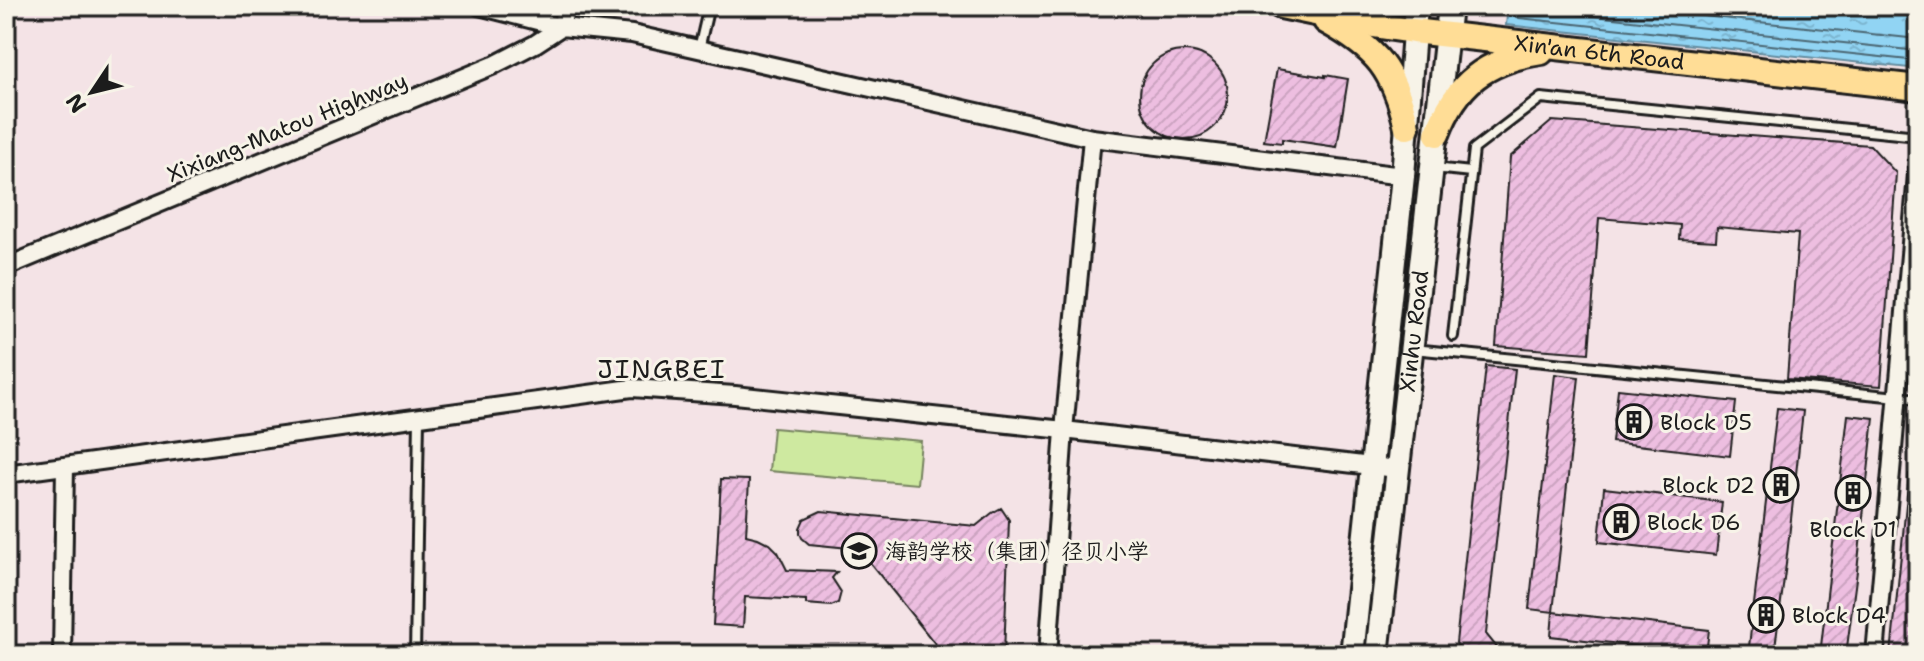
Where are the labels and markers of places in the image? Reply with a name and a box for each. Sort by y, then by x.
building icon: Block D5 [1615,403,1653,441]
place label: Block D5 [1660,408,1752,437]
building icon: Block D2 [1762,466,1800,504]
place label: Block D2 [1662,471,1755,500]
building icon: Block D1 [1834,474,1872,512]
building icon: Block D6 [1602,503,1640,541]
place label: Block D6 [1647,508,1741,537]
place label: Block D1 [1809,515,1897,544]
school or university icon: 海韵学校（集团）径贝小学 [840,532,878,570]
place label: 海韵学校（集团）径贝小学 [885,537,1149,566]
building icon: Block D4 [1747,596,1785,634]
place label: Block D4 [1792,601,1886,630]

